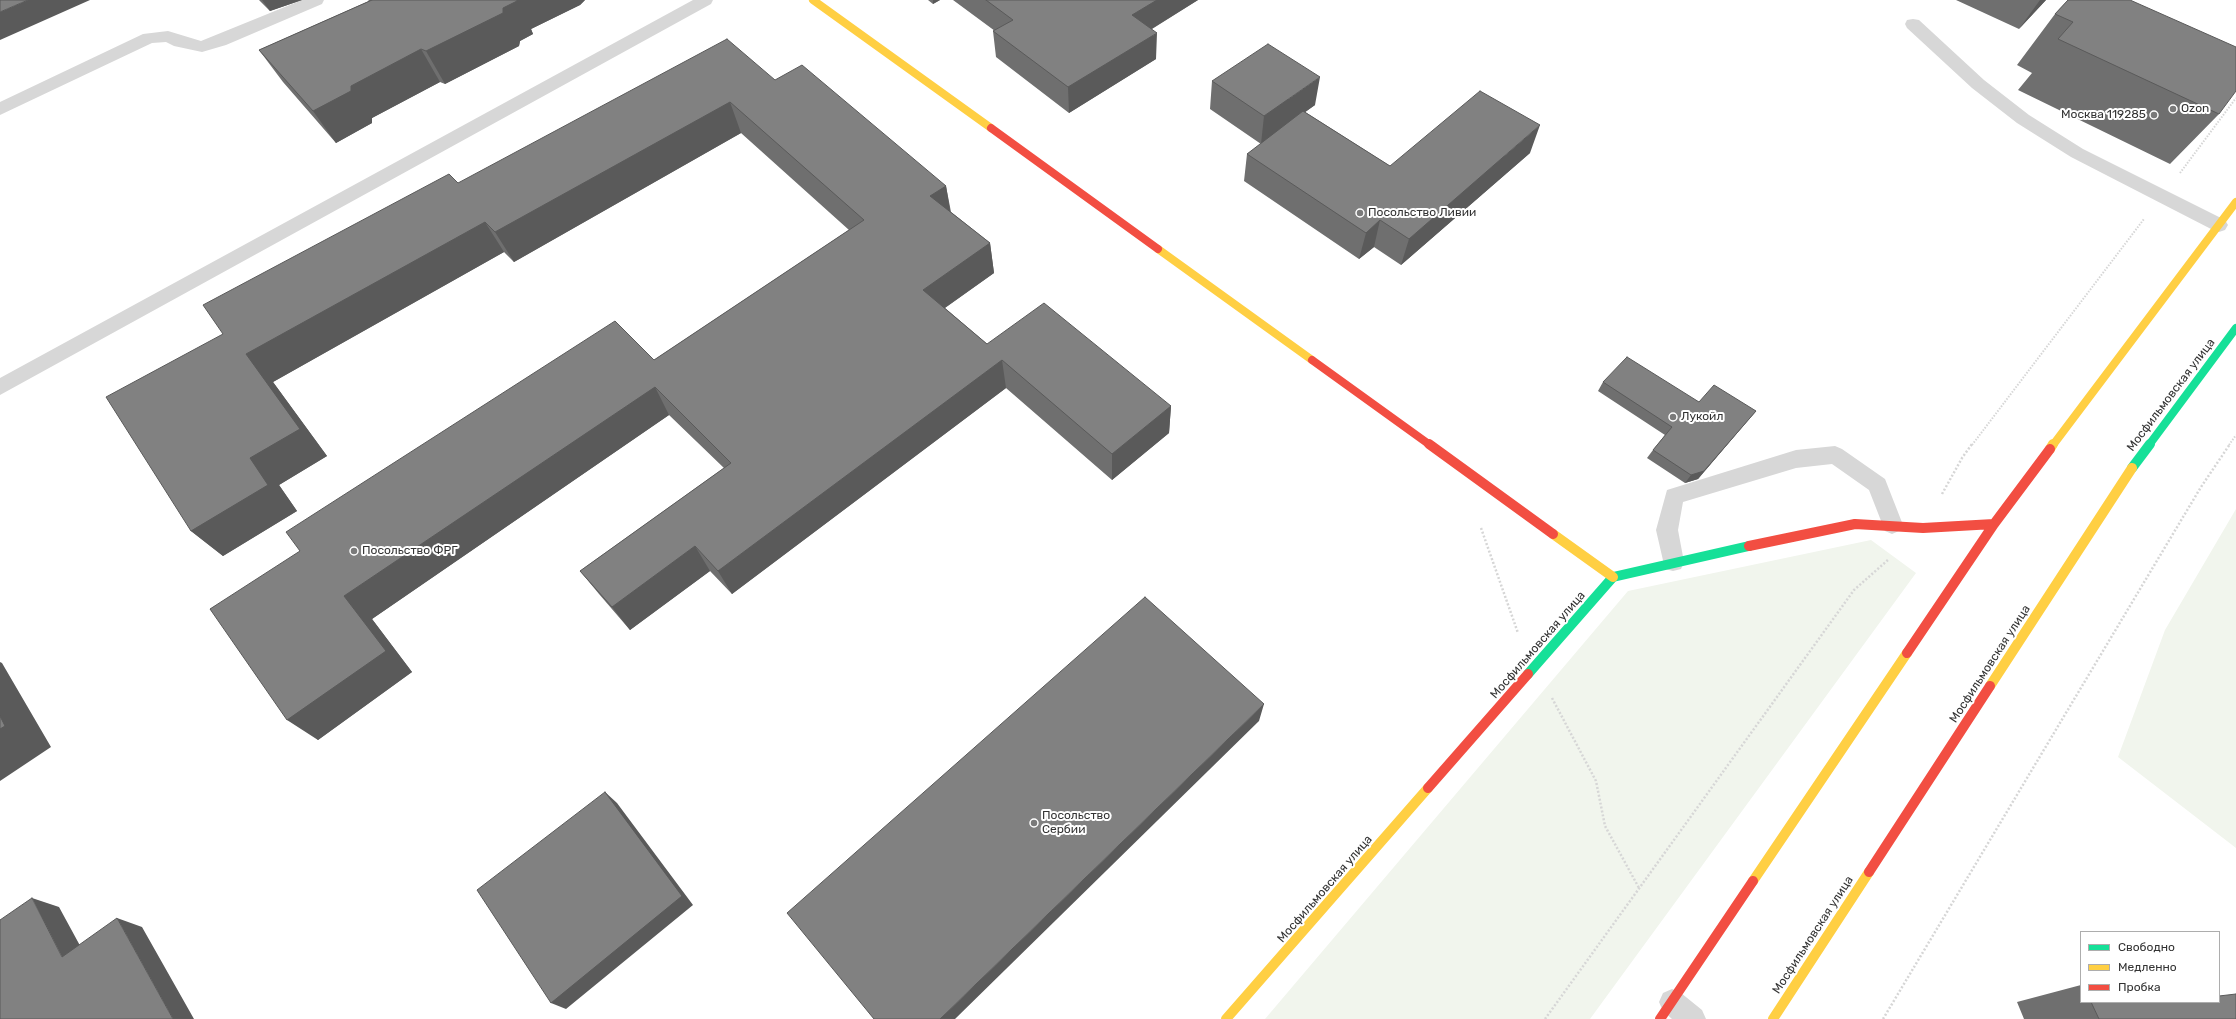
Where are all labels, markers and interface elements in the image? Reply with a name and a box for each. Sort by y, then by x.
place label: Ozon [2181,102,2209,116]
marker: Ozon [2168,104,2178,114]
place label: Москва 119285 [2061,108,2146,122]
marker: Москва 119285 [2149,110,2159,120]
place label: Посольство Ливии [1368,206,1476,220]
marker: Посольство Ливии [1355,208,1365,218]
street label: Мосфильмовская улица [2124,336,2218,454]
place label: Лукойл [1681,410,1723,424]
marker: Лукойл [1668,412,1678,422]
place label: Посольство ФРГ [362,544,457,558]
marker: Посольство ФРГ [349,546,359,556]
street label: Мосфильмовская улица [1487,588,1589,702]
street label: Мосфильмовская улица [1947,602,2033,726]
place label: Посольство Сербии [1042,809,1110,837]
marker: Посольство Сербии [1029,818,1039,828]
street label: Мосфильмовская улица [1274,832,1376,946]
street label: Мосфильмовская улица [1770,873,1856,997]
legend [2080,931,2220,1003]
text: Свободно [2118,940,2175,954]
text: Медленно [2118,960,2177,974]
text: Пробка [2118,980,2161,994]

